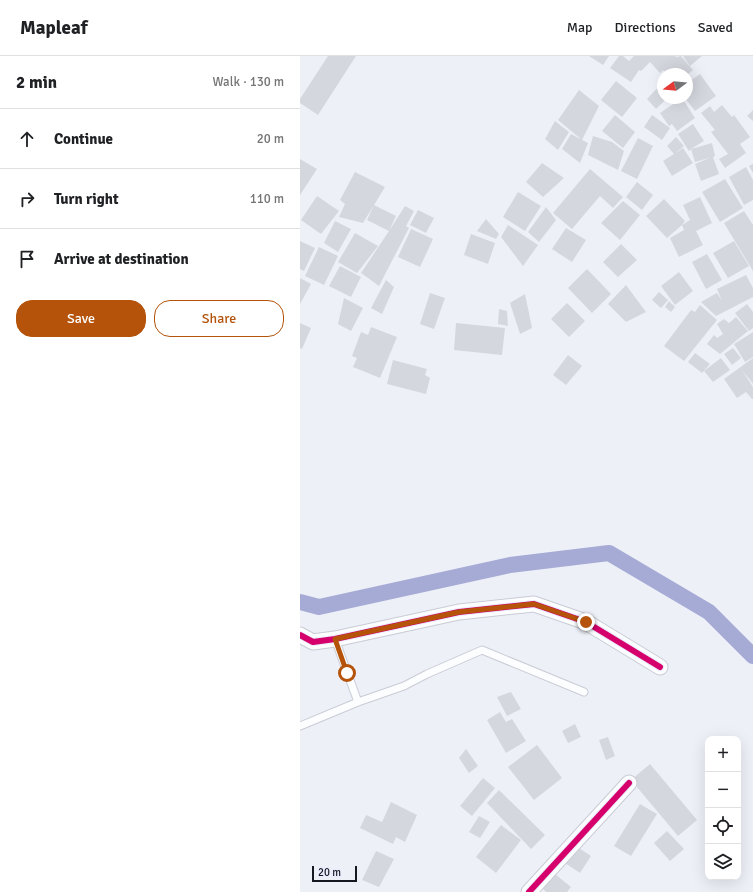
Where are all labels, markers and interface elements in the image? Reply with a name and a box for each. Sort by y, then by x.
text: Mapleaf [20,16,88,40]
text: Map [567,19,593,36]
text: Directions [615,19,676,36]
text: Saved [698,19,733,36]
north arrow [657,68,693,104]
text: 2 min [16,72,57,93]
text: Walk · 130 m [213,74,284,90]
icon: ahead [16,128,38,150]
text: Continue [54,130,113,148]
text: 20 m [257,131,284,147]
icon: right [16,188,38,210]
text: Turn right [54,190,119,208]
text: 110 m [250,191,284,207]
icon: arrive [16,248,38,270]
text: Arrive at destination [54,250,189,268]
button: Save [16,300,146,337]
button: Share [154,300,284,337]
route end [577,613,595,631]
route start [338,664,356,682]
map controls [705,736,741,880]
button: + [705,736,741,772]
button: − [705,772,741,808]
button: locate [705,808,741,844]
button: layers [705,844,741,880]
scale bar [312,864,357,883]
text: 20 m [318,866,341,879]

